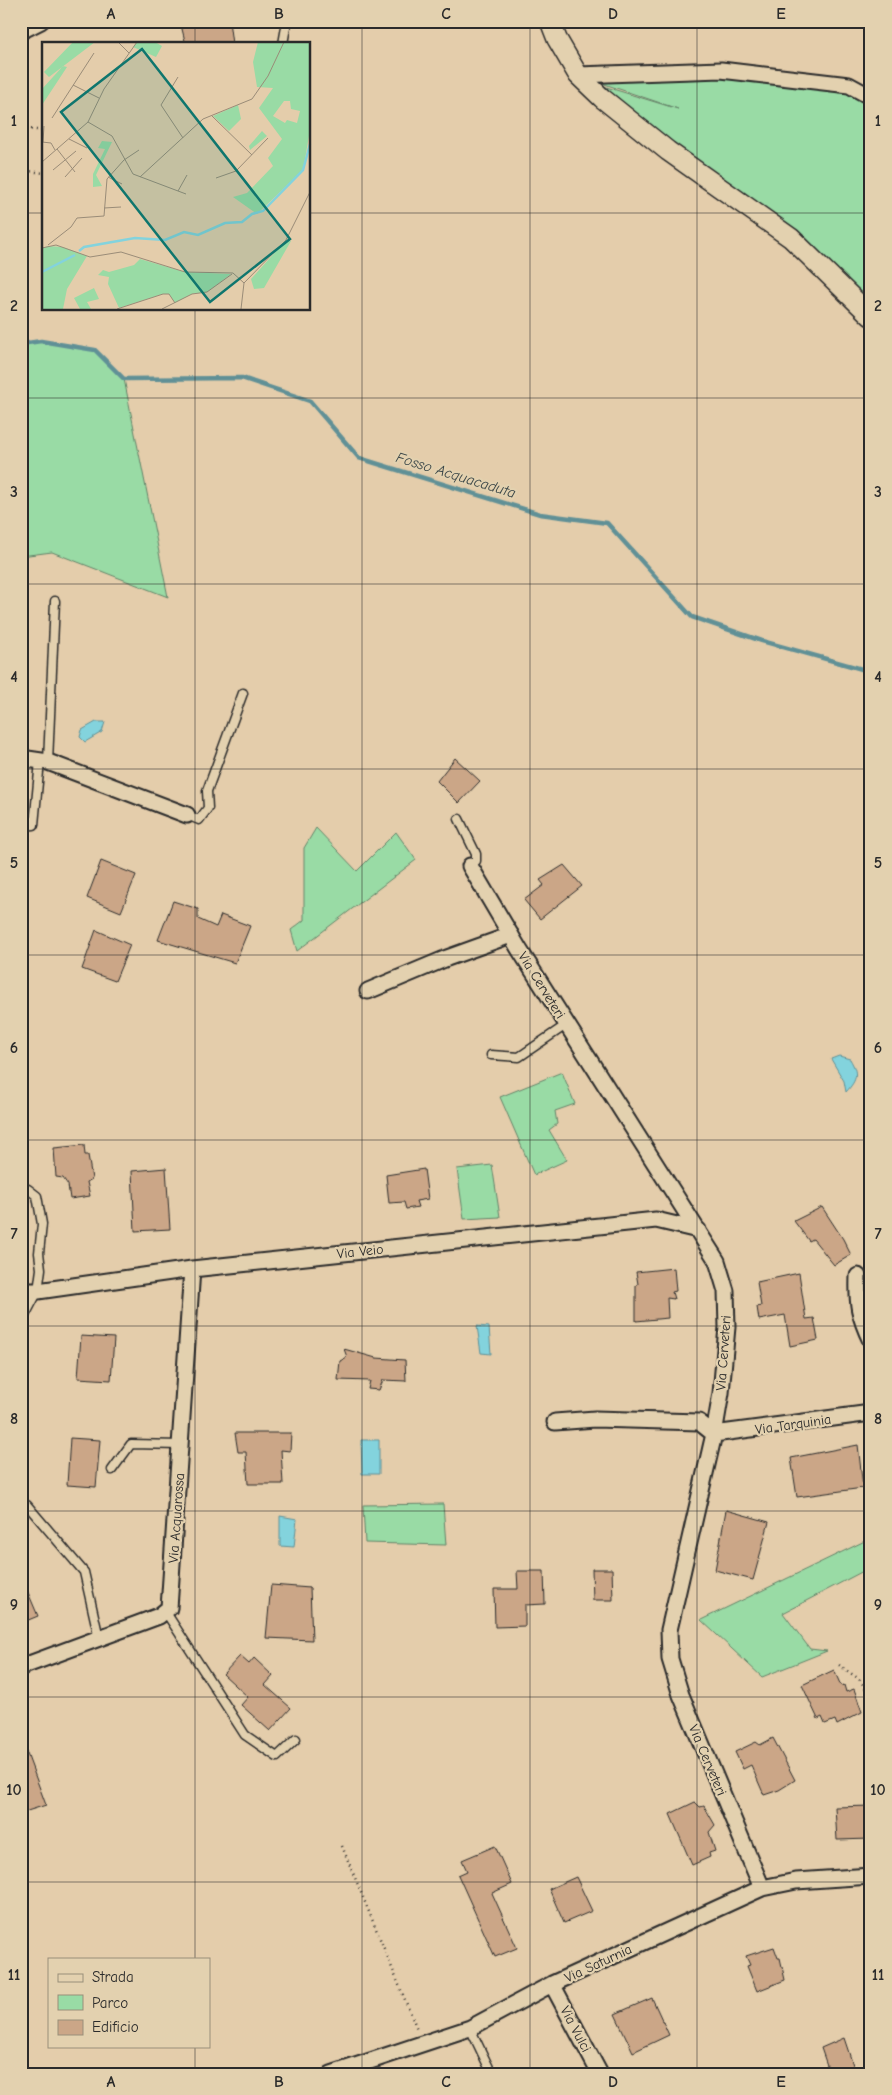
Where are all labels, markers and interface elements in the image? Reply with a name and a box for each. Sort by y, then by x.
text: A [107,5,116,23]
text: B [274,5,284,23]
text: C [441,5,451,23]
text: D [608,5,618,23]
text: E [776,5,786,23]
inset map [42,42,310,310]
text: 1 [11,112,17,130]
text: 1 [875,112,881,130]
text: 2 [10,297,18,315]
text: 2 [874,297,882,315]
water label: Fosso Acquacaduta [394,448,518,502]
text: 3 [10,483,18,501]
text: 3 [874,483,882,501]
text: 4 [10,668,18,686]
text: 4 [874,668,882,686]
text: 5 [10,854,18,872]
text: 5 [874,854,882,872]
street label: Via Cerveteri [514,949,569,1022]
text: 6 [10,1039,18,1057]
text: 6 [874,1039,882,1057]
text: 7 [10,1225,18,1243]
text: 7 [874,1225,882,1243]
street label: Via Veio [336,1241,384,1262]
street label: Via Cerveteri [712,1315,735,1391]
text: 8 [10,1410,18,1428]
text: 8 [874,1410,882,1428]
street label: Via Tarquinia [754,1411,832,1438]
street label: Via Acquarossa [165,1472,188,1564]
text: 9 [10,1596,18,1614]
text: 9 [874,1596,882,1614]
street label: Via Cerveteri [685,1722,730,1798]
text: 10 [6,1781,22,1799]
text: 10 [870,1781,886,1799]
street label: Via Saturnia [562,1940,635,1986]
legend [48,1958,210,2048]
text: 11 [8,1966,20,1984]
text: 11 [872,1966,884,1984]
text: Strada [92,1968,134,1986]
text: Parco [92,1994,128,2012]
street label: Via Vulci [556,2003,595,2055]
text: Edificio [92,2018,139,2036]
text: A [107,2073,116,2091]
text: B [274,2073,284,2091]
text: C [441,2073,451,2091]
text: D [608,2073,618,2091]
text: E [776,2073,786,2091]

